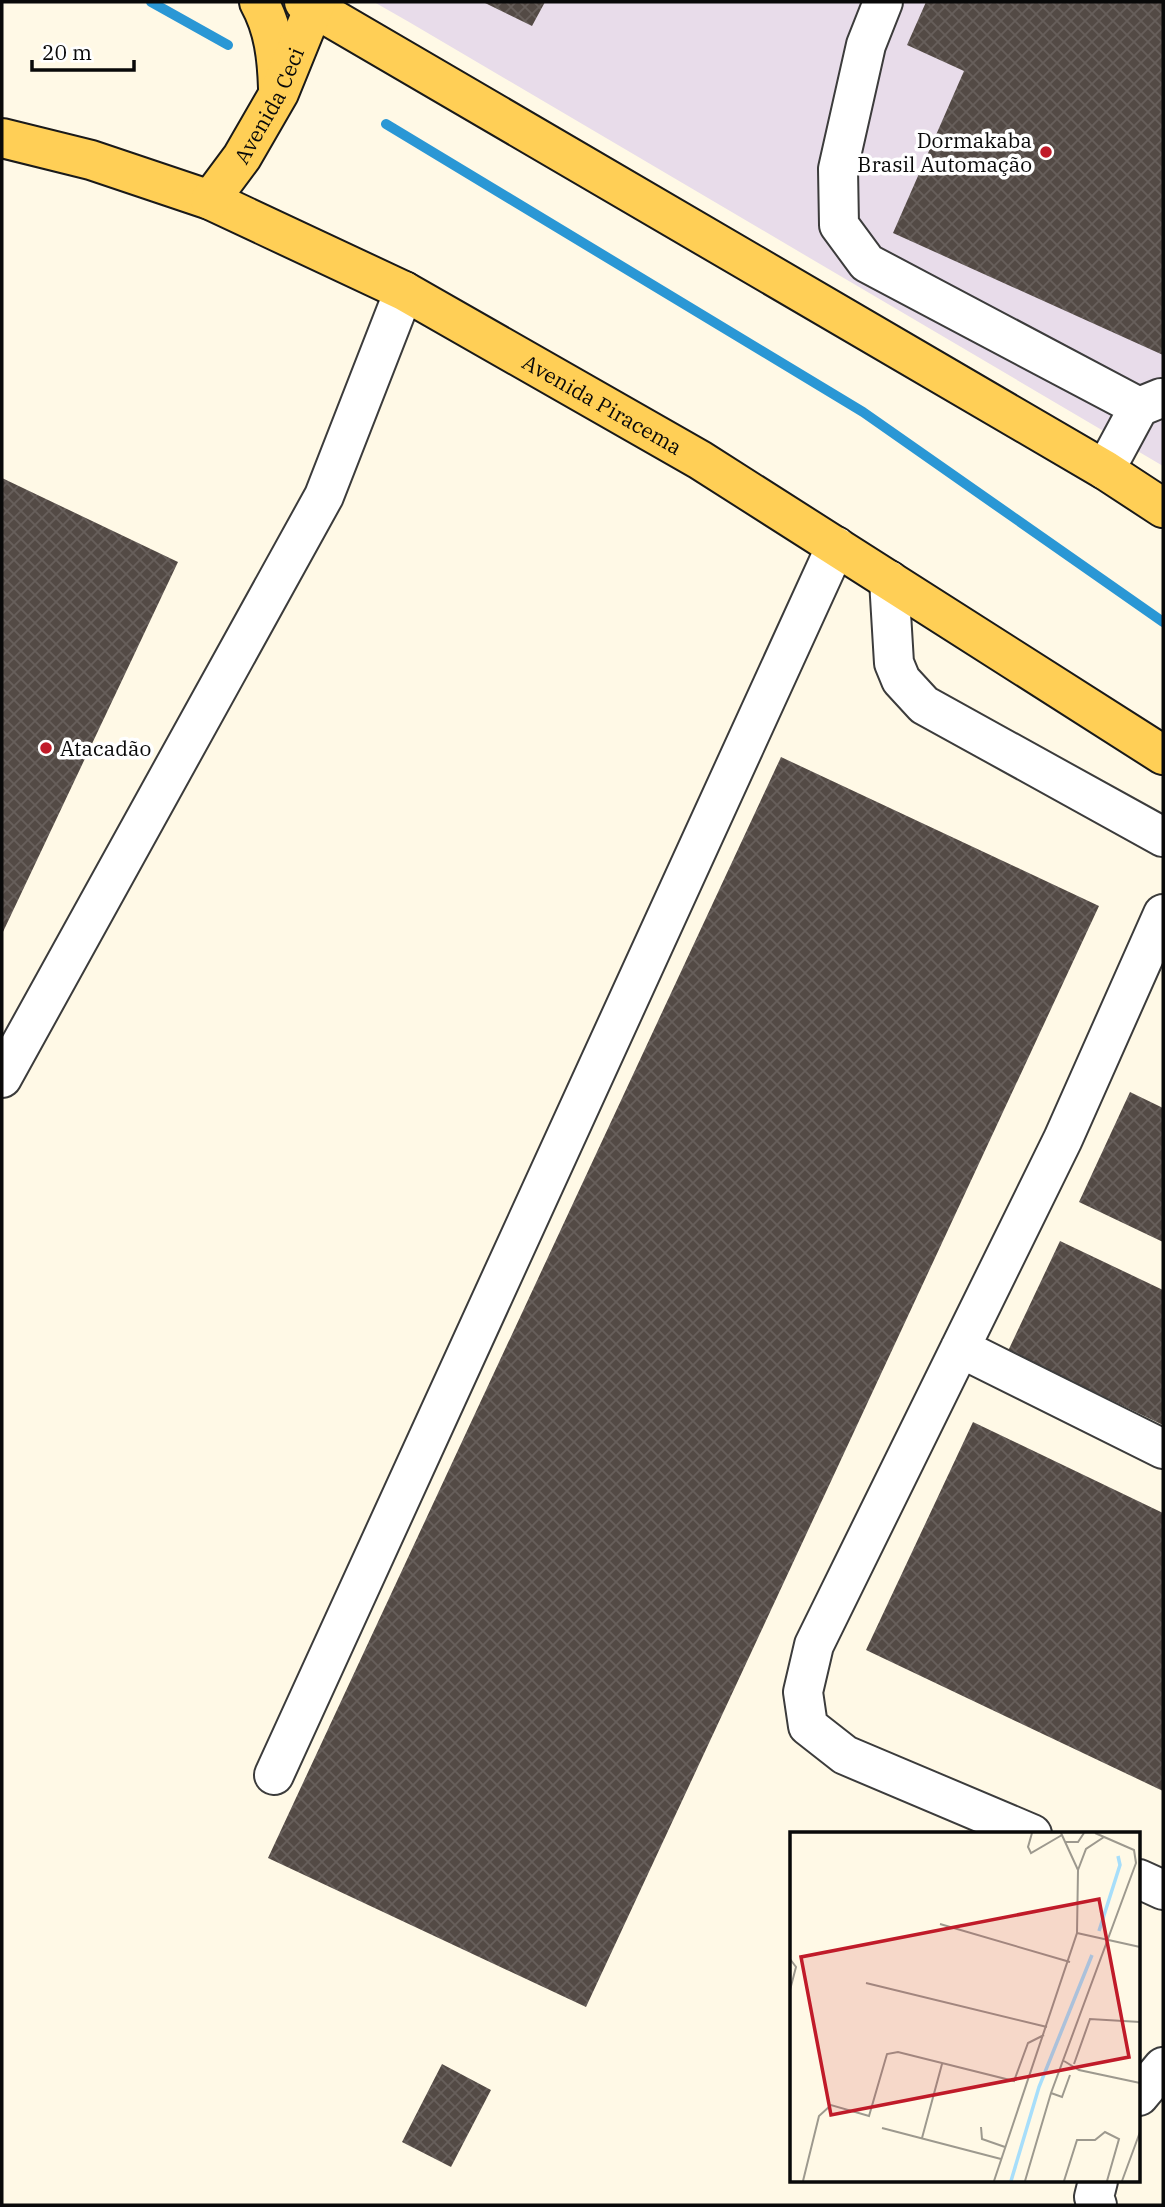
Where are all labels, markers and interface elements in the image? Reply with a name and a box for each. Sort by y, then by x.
scale bar [32,28,133,72]
text: 20 m [42,38,92,66]
street label: Avenida Ceci [227,43,310,169]
place label: Dormakaba Brasil Automação [857,126,1032,178]
marker: Dormakaba Brasil Automação [1038,144,1054,160]
street label: Avenida Piracema [518,348,687,461]
place label: Atacadão [60,734,151,762]
marker: Atacadão [38,740,54,756]
inset map [790,1832,1140,2182]

